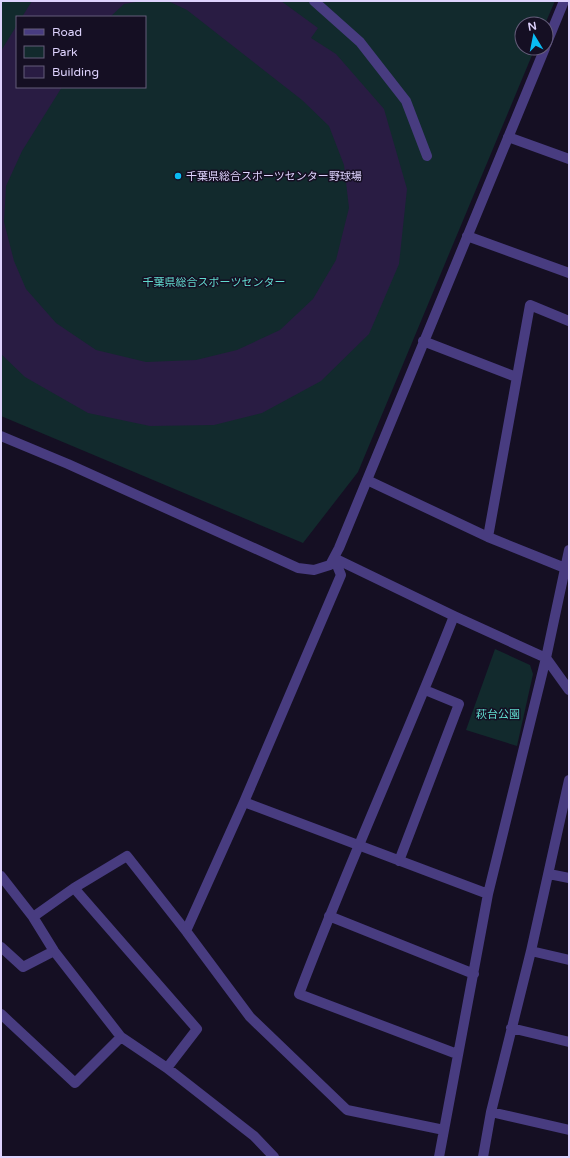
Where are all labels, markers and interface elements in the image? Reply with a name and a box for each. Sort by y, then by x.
legend [16,16,146,88]
north arrow [514,16,554,56]
text: N [527,19,538,34]
text: Road [52,25,82,39]
text: Park [52,45,78,59]
text: Building [52,65,99,79]
place label: 千葉県総合スポーツセンター野球場 [186,170,362,183]
marker: 千葉県総合スポーツセンター野球場 [173,171,183,181]
park label: 千葉県総合スポーツセンター [143,276,285,289]
park label: 萩台公園 [476,708,520,721]

